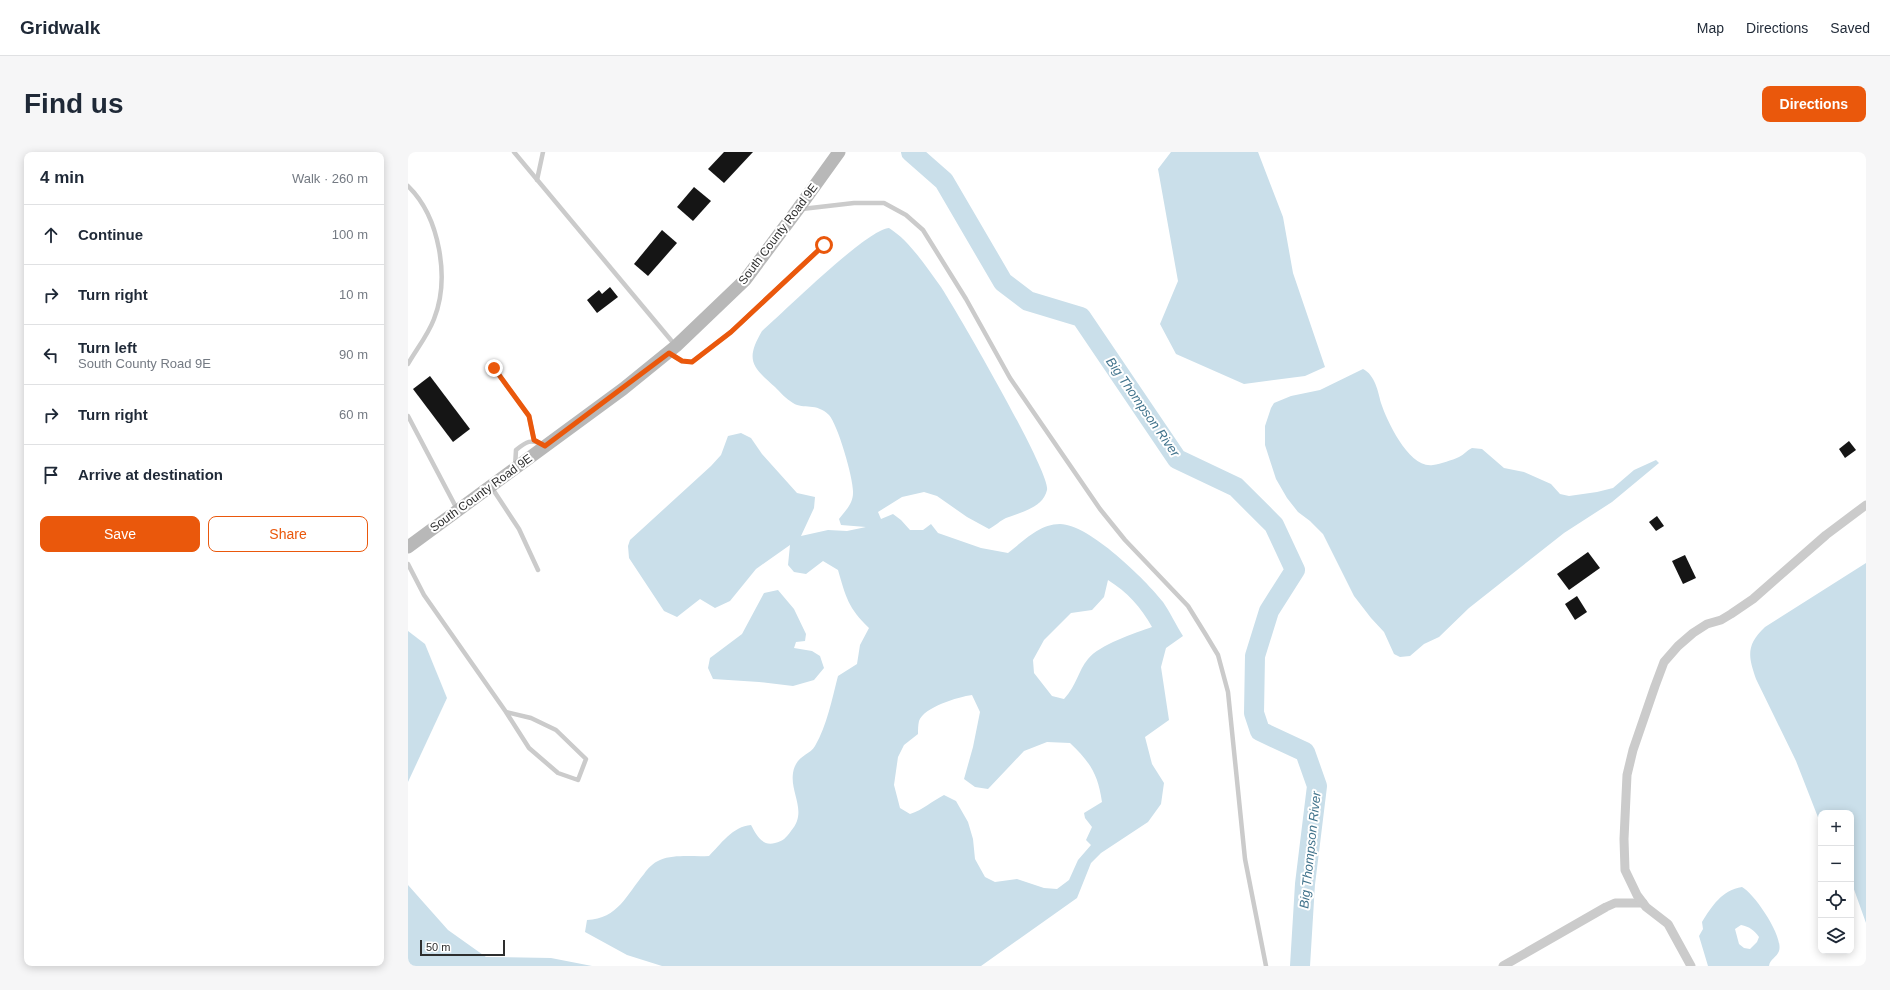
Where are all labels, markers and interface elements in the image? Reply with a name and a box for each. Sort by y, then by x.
text: Gridwalk [20,17,100,38]
text: Map [1697,20,1724,36]
text: Directions [1746,20,1808,36]
text: Saved [1830,20,1870,36]
button: Directions [1762,86,1866,122]
text: Find us [24,88,124,119]
text: 4 min [40,168,84,187]
text: Walk · 260 m [292,171,368,186]
street label: South County Road 9E [735,181,821,287]
icon: ahead [40,224,62,246]
text: Continue [78,226,143,243]
text: 100 m [332,227,368,242]
route start [815,236,833,254]
icon: right [40,284,62,306]
text: Turn right [78,286,148,303]
text: 10 m [339,287,368,302]
text: Turn left [78,339,137,356]
icon: left [40,344,62,366]
text: 90 m [339,347,368,362]
water label: Big Thompson River [1103,354,1183,460]
text: South County Road 9E [78,356,211,371]
route end [485,359,503,377]
icon: right [40,404,62,426]
text: Turn right [78,406,148,423]
text: 60 m [339,407,368,422]
street label: South County Road 9E [427,451,535,535]
icon: arrive [40,464,62,486]
text: Arrive at destination [78,466,223,483]
button: Save [40,516,200,552]
button: Share [208,516,368,552]
water label: Big Thompson River [1296,790,1324,909]
map controls [1818,810,1854,954]
button: + [1818,810,1854,846]
button: − [1818,846,1854,882]
button: locate [1818,882,1854,918]
button: layers [1818,918,1854,954]
scale bar [420,938,505,957]
text: 50 m [426,941,450,953]

